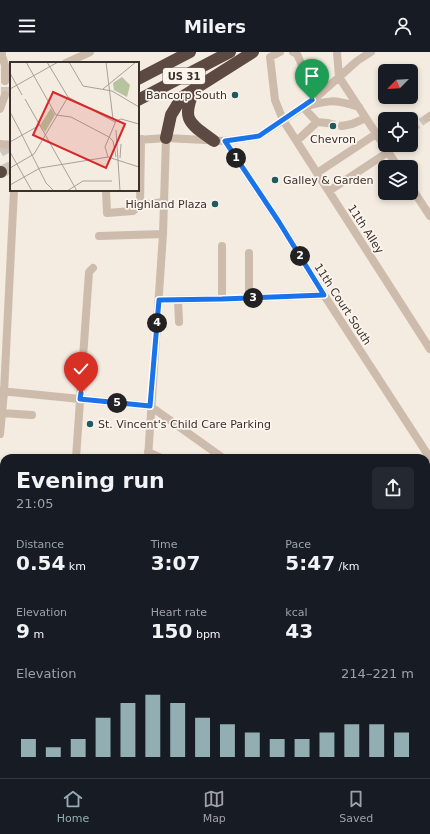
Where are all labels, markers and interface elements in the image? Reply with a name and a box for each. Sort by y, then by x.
icon: menu [16,15,38,37]
icon: person [392,15,414,37]
text: Milers [184,16,246,37]
pin [295,59,329,100]
inset map [10,62,139,191]
north arrow [378,64,418,104]
map controls [378,64,418,200]
icon: arrive [301,65,323,87]
road number: US 31 [163,68,205,84]
place label: Bancorp South [146,89,227,102]
marker: Bancorp South [230,90,240,100]
button: locate [378,112,418,152]
marker: Chevron [328,121,338,131]
place label: Chevron [310,133,356,146]
pin: 1 [226,148,246,168]
text: 1 [232,151,240,164]
button: layers [378,160,418,200]
place label: Galley & Garden [283,174,374,187]
marker: Galley & Garden [270,175,280,185]
place label: Highland Plaza [126,198,207,211]
marker: Highland Plaza [210,199,220,209]
street label: 11th Alley [345,202,386,257]
pin: 2 [290,246,310,266]
text: 2 [296,249,304,262]
street label: 11th Court South [311,261,374,347]
pin: 3 [243,288,263,308]
text: 3 [249,291,257,304]
pin: 4 [147,313,167,333]
text: 4 [153,316,161,329]
pin [64,352,98,393]
icon: check [70,358,92,380]
pin: 5 [107,393,127,413]
text: 5 [113,396,121,409]
place label: St. Vincent's Child Care Parking [98,418,271,431]
marker: St. Vincent's Child Care Parking [85,419,95,429]
button: share [372,467,414,509]
text: Evening run [16,468,165,493]
text: 21:05 [16,496,53,511]
text: Distance [16,538,64,551]
text: Time [151,538,178,551]
text: Pace [285,538,311,551]
text: 0.54 [16,551,65,575]
text: 3:07 [151,551,200,575]
text: 5:47 [285,551,335,575]
text: km [65,560,86,573]
text: /km [335,560,359,573]
text: Elevation [16,606,67,619]
text: Heart rate [151,606,207,619]
text: kcal [285,606,308,619]
text: 9 [16,619,30,643]
text: 150 [151,619,192,643]
text: 43 [285,619,313,643]
text: m [30,628,44,641]
text: bpm [192,628,221,641]
text: Elevation [16,666,76,681]
text: 214–221 m [341,666,414,681]
tab: Home [57,788,89,825]
tab: Map [203,788,226,825]
tab: Saved [339,788,373,825]

